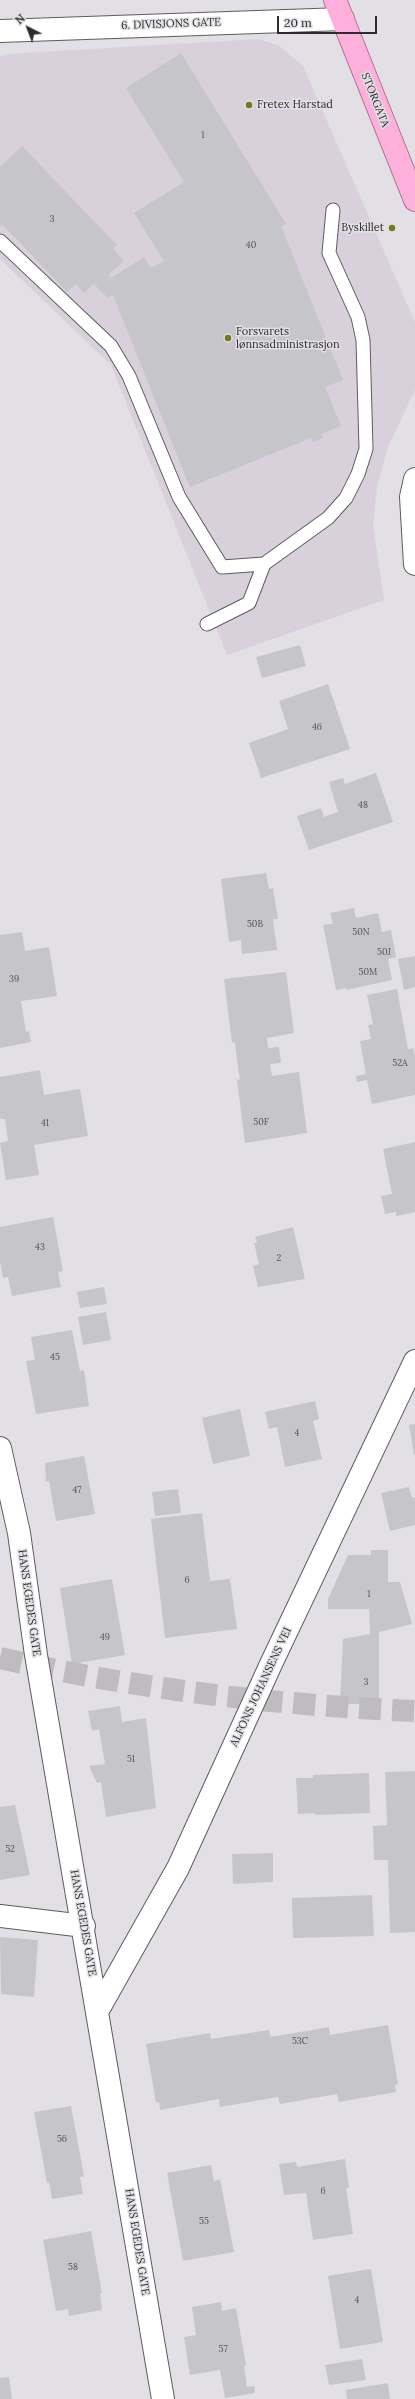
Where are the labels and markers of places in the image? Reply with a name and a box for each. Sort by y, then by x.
place label: Fretex Harstad [257,98,333,112]
marker: Fretex Harstad [244,100,254,110]
place label: Byskillet [341,221,384,235]
marker: Byskillet [387,223,397,233]
place label: Forsvarets lønnsadministrasjon [236,325,340,351]
marker: Forsvarets lønnsadministrasjon [223,333,233,343]

